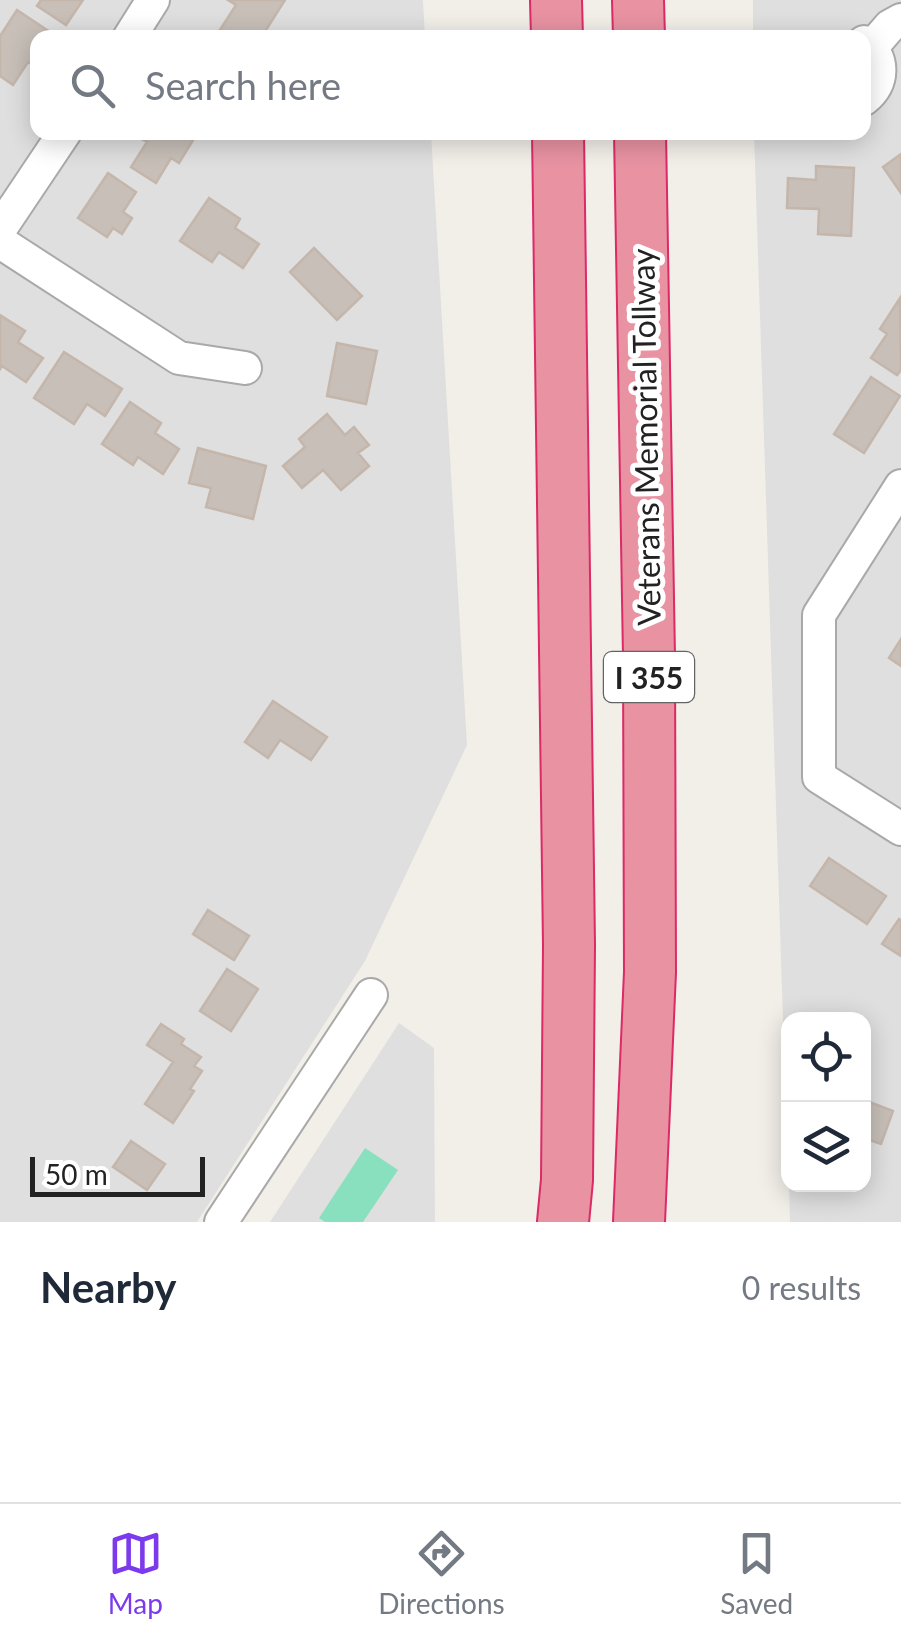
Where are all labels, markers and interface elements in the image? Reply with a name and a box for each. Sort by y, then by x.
search box [30,30,871,140]
icon: search [65,58,120,113]
text: Search here [145,62,341,108]
street label: Veterans Memorial Tollway [622,248,668,626]
road number: I 355 [604,652,694,702]
map controls [781,1012,871,1192]
button: locate [781,1012,871,1102]
button: layers [781,1102,871,1192]
scale bar [30,1152,205,1196]
text: 50 m [45,1157,108,1191]
text: Nearby [40,1262,177,1312]
text: 0 results [742,1268,861,1307]
tab: Map [108,1526,163,1620]
tab: Directions [378,1526,505,1620]
tab: Saved [720,1526,793,1620]

